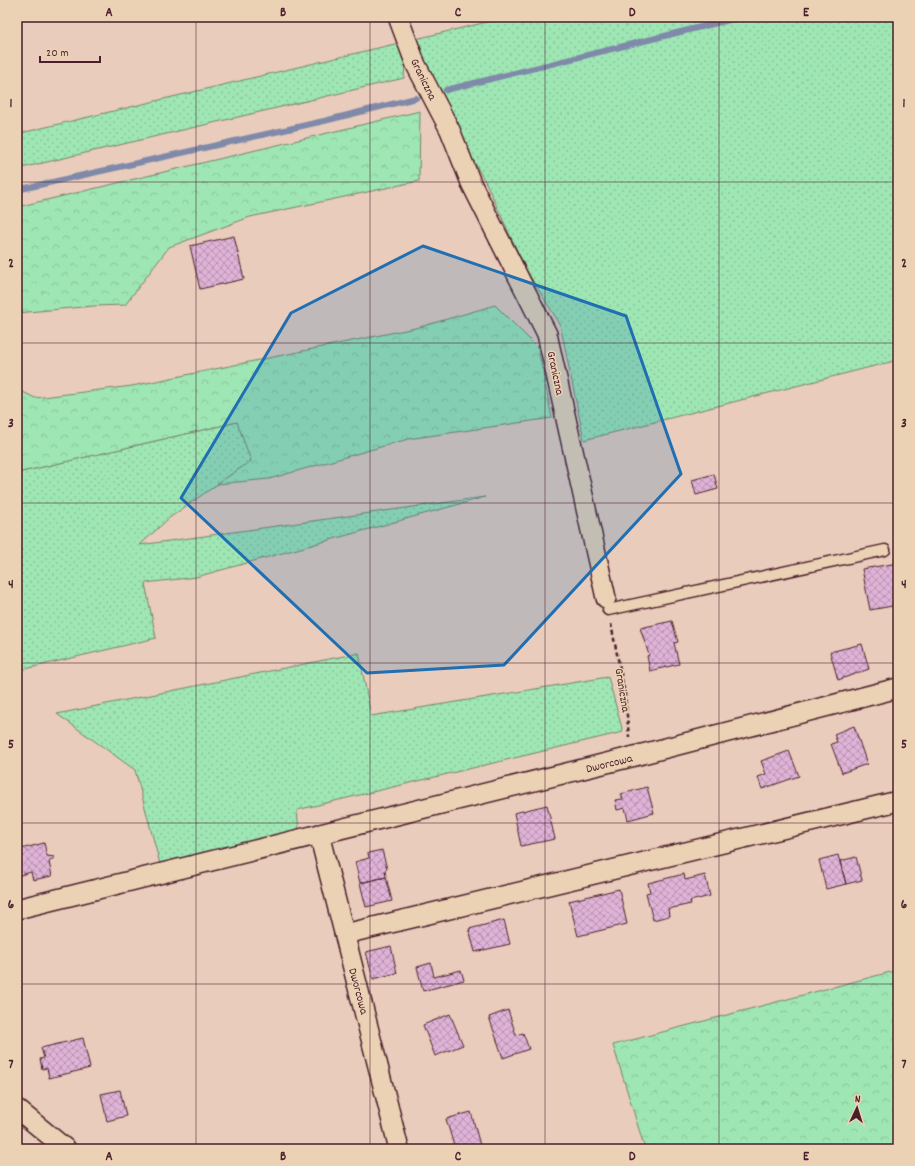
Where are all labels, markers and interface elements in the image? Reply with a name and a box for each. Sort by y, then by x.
text: A [105,4,113,23]
text: B [280,4,286,23]
text: C [455,4,462,23]
text: D [629,4,636,23]
text: E [803,4,810,23]
scale bar [40,38,100,64]
text: 20 m [46,45,69,62]
street label: Graniczna [405,56,440,104]
text: 1 [10,95,13,114]
text: 1 [903,95,906,114]
text: 2 [8,255,14,274]
text: 2 [901,255,907,274]
street label: Graniczna [542,350,568,397]
text: 3 [8,415,14,434]
text: 3 [901,415,907,434]
text: 4 [8,576,14,595]
text: 4 [901,576,907,595]
street label: Graniczna [610,667,633,714]
text: 5 [8,736,14,755]
text: 5 [901,736,907,755]
street label: Dworcowa [584,750,635,778]
text: 6 [8,896,15,915]
text: 6 [901,896,908,915]
street label: Dworcowa [343,966,372,1017]
text: 7 [9,1056,14,1075]
text: 7 [902,1056,907,1075]
north arrow [837,1088,877,1128]
text: N [854,1092,861,1108]
text: A [105,1148,113,1166]
text: B [280,1148,286,1166]
text: C [455,1148,462,1166]
text: D [629,1148,636,1166]
text: E [803,1148,810,1166]

